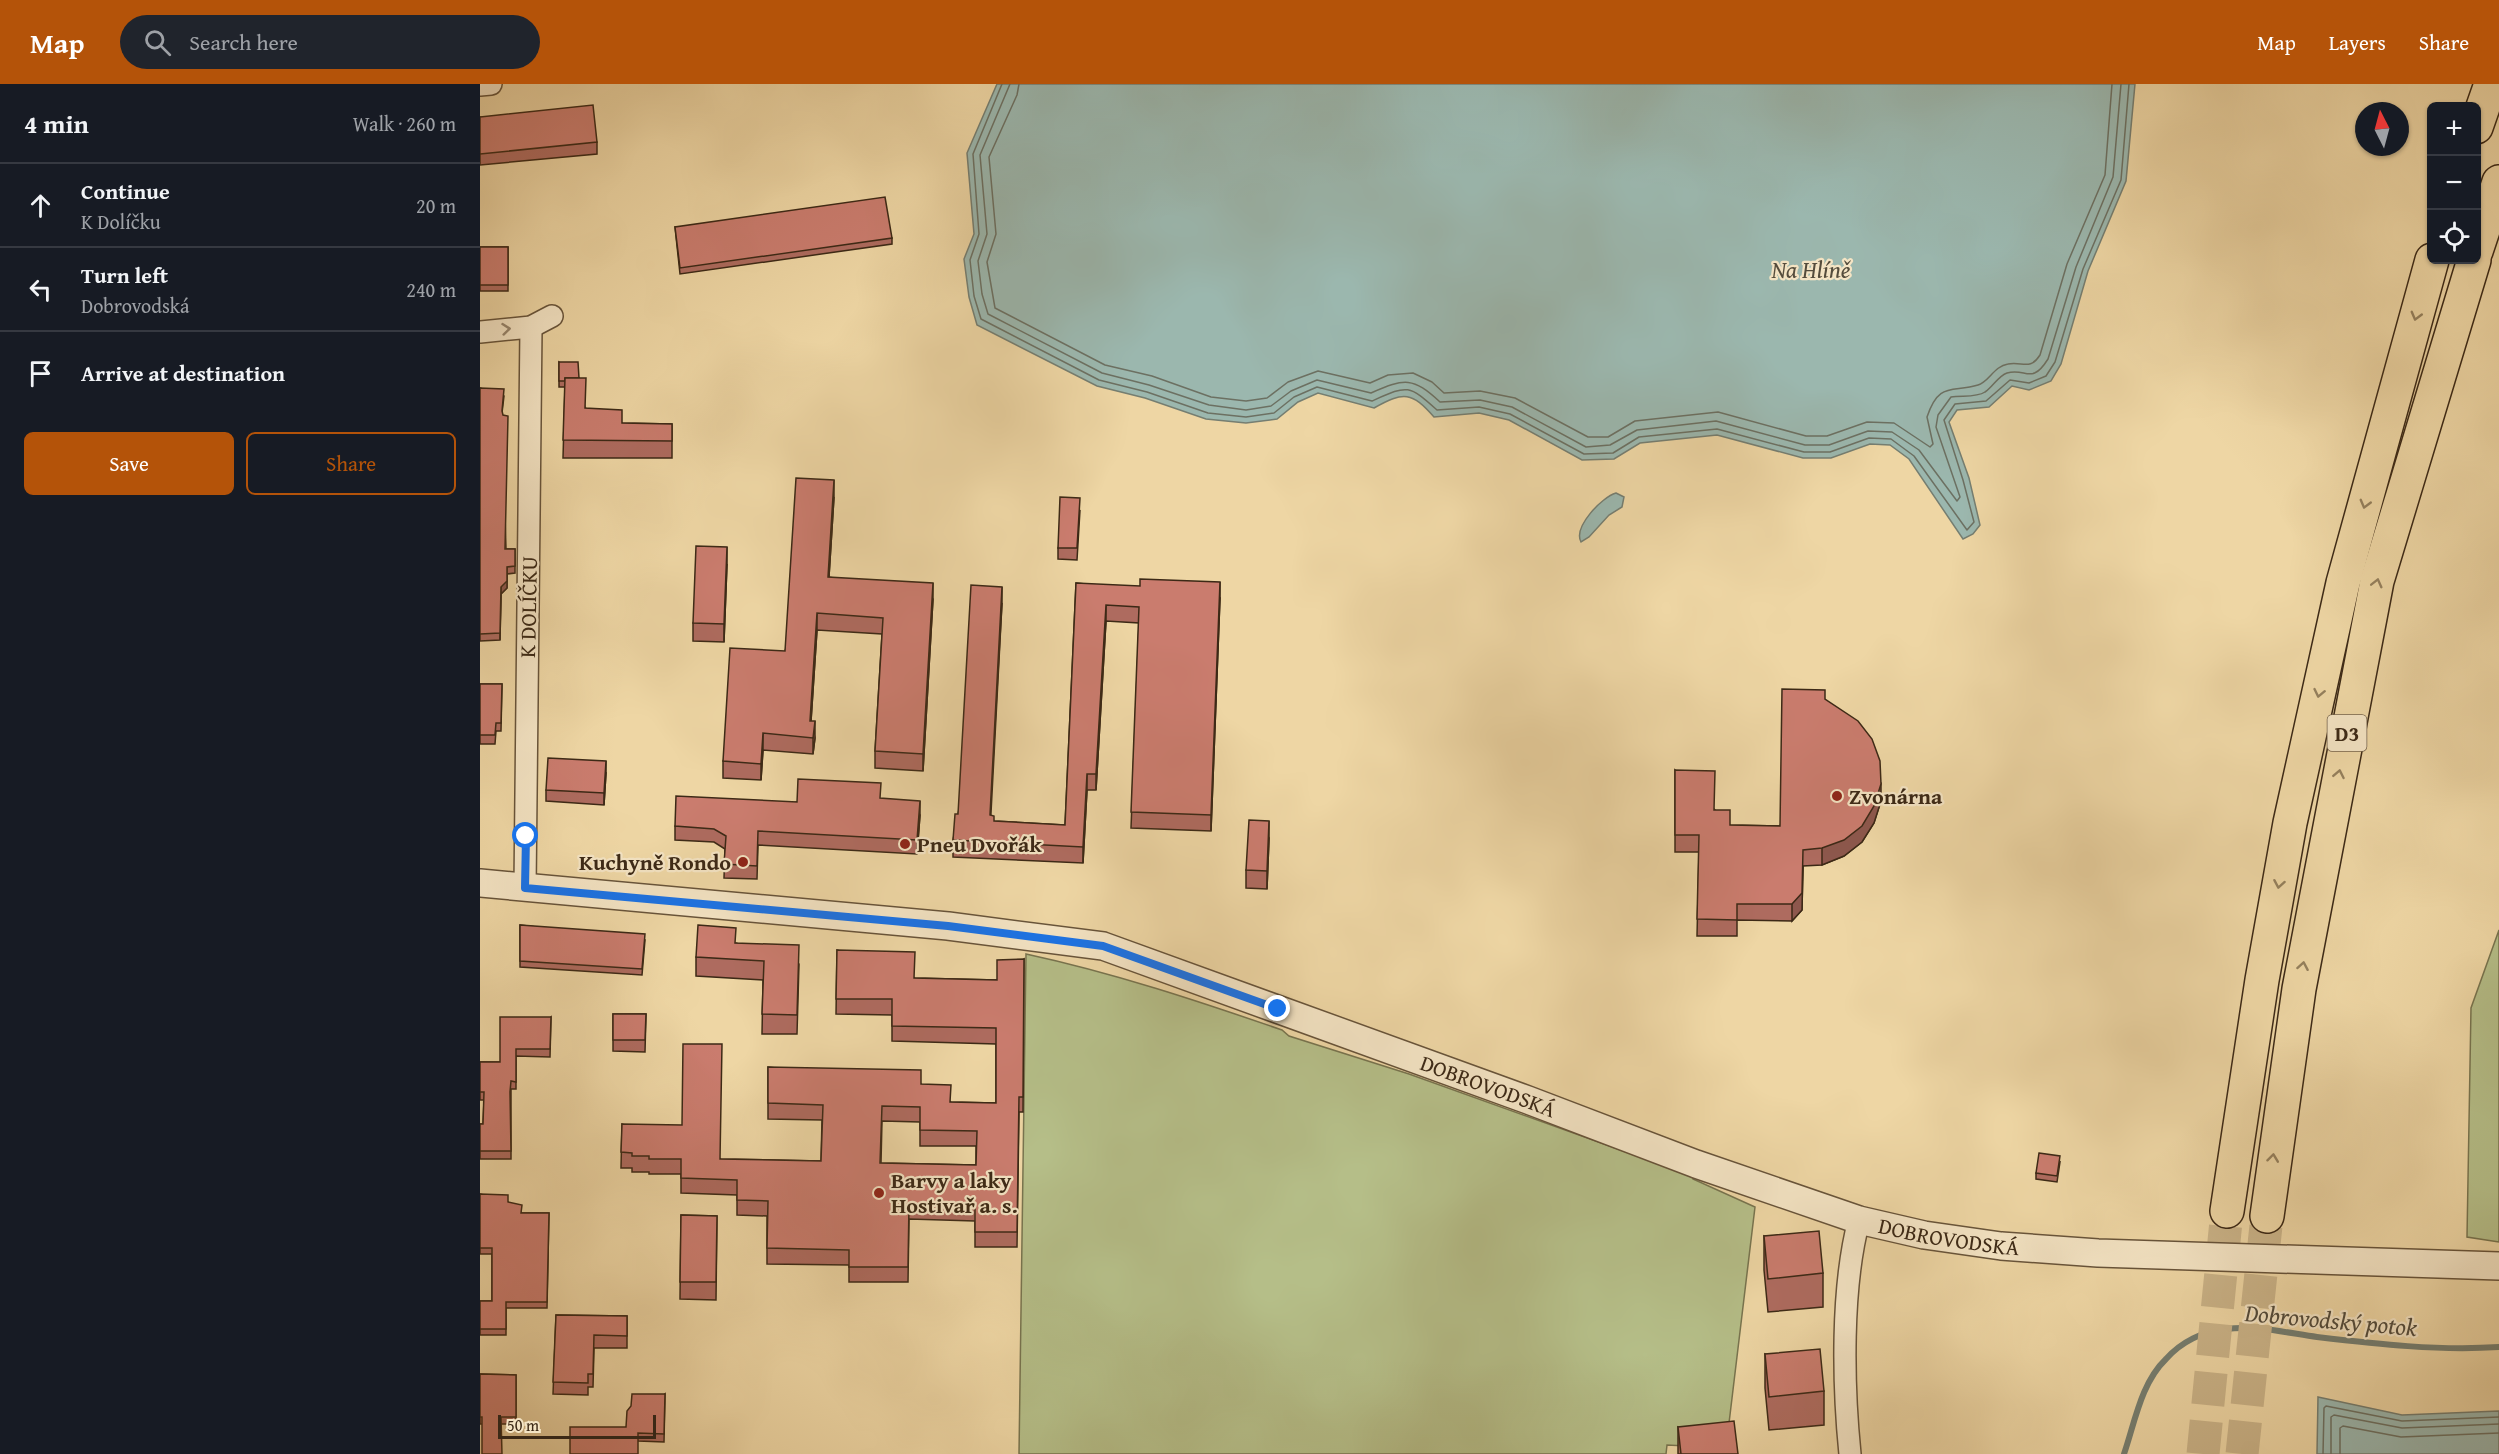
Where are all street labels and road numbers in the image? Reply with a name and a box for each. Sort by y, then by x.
street label: K DOLÍČKU [511,556,545,658]
road number: D3 [2328,715,2366,751]
street label: DOBROVODSKÁ [1416,1046,1561,1125]
street label: DOBROVODSKÁ [1875,1209,2021,1263]

